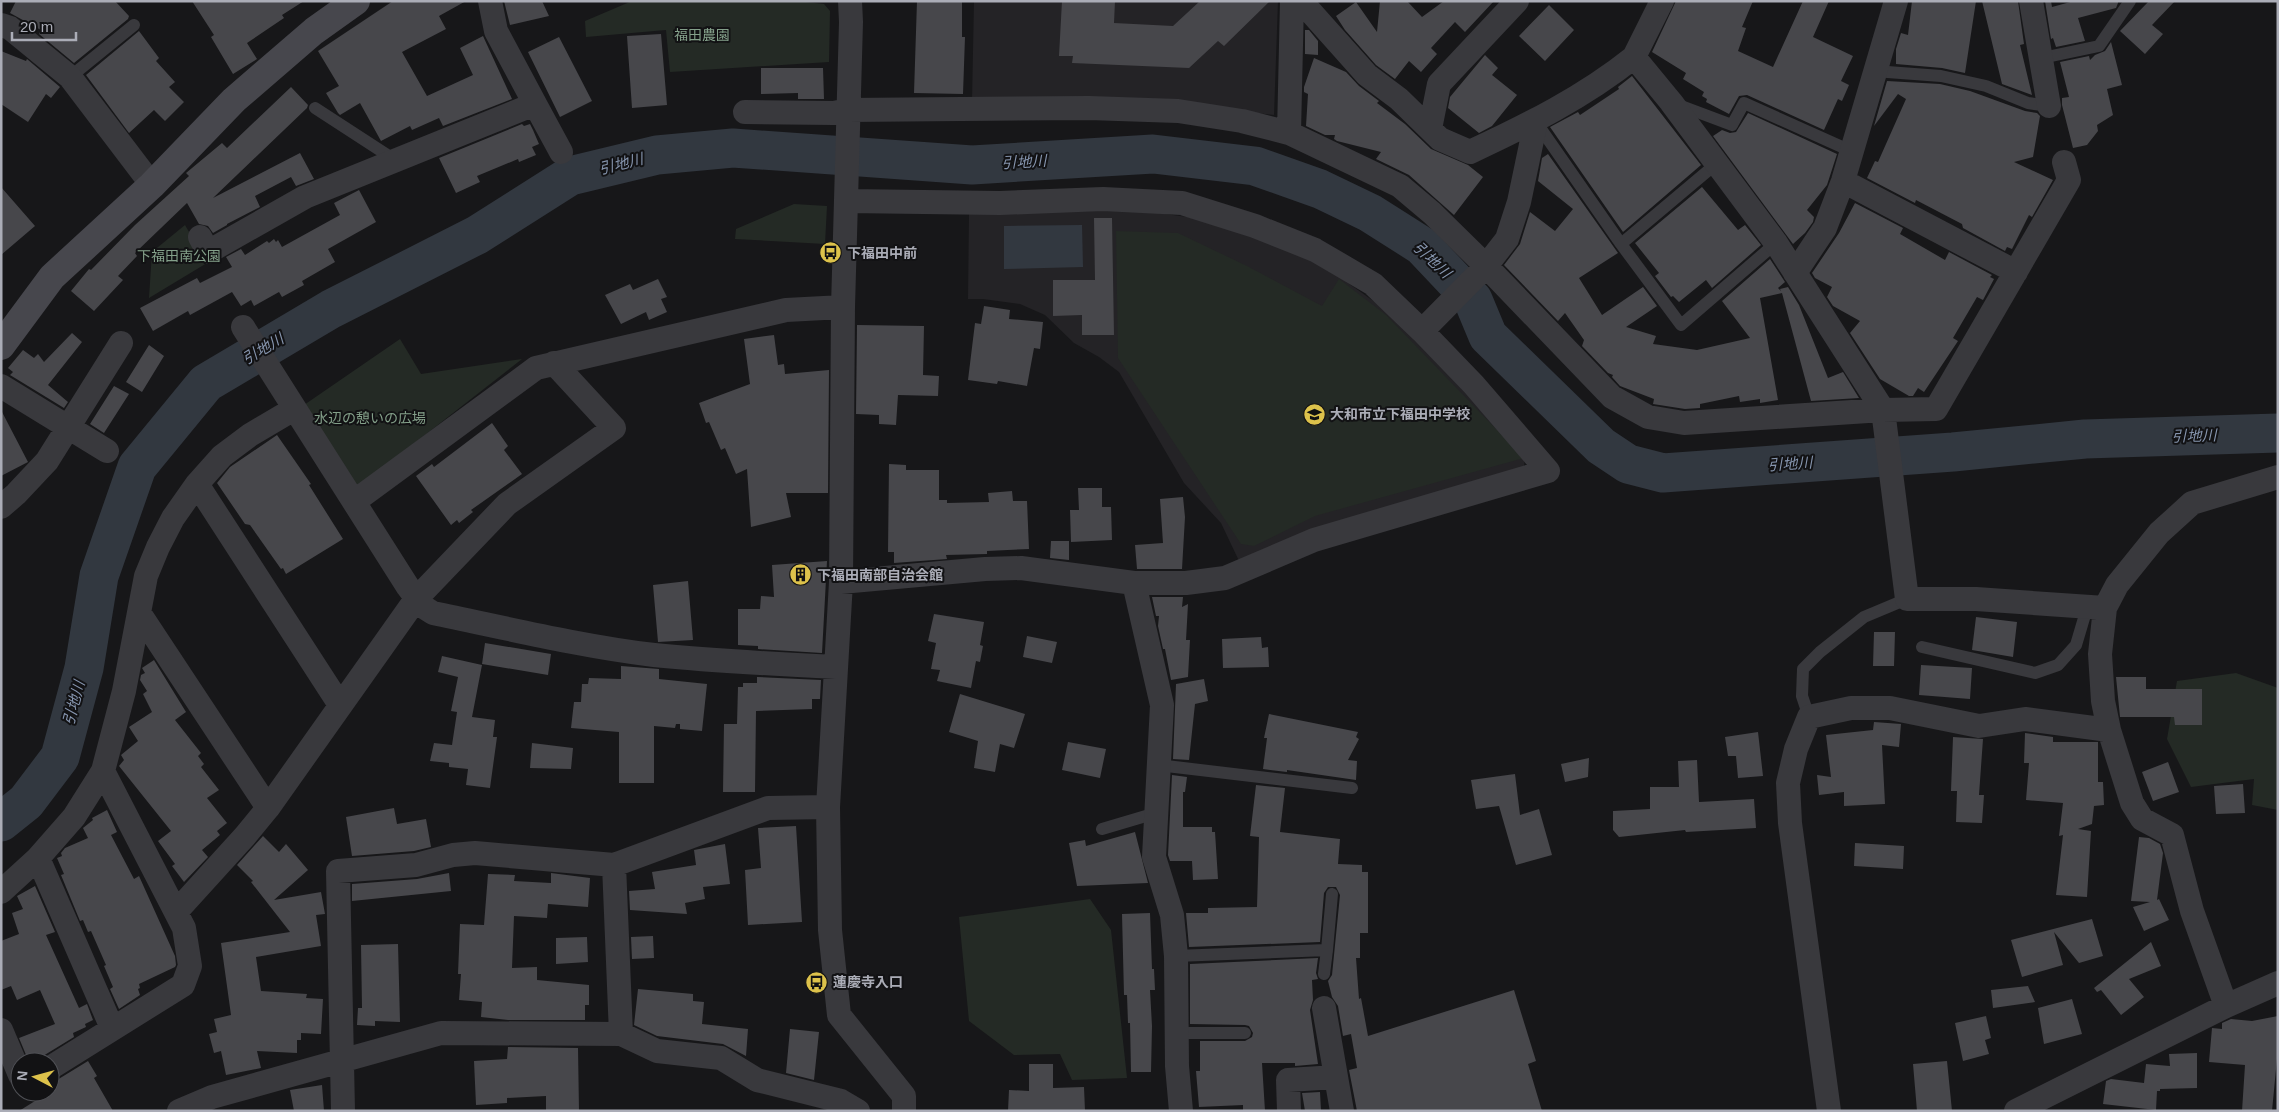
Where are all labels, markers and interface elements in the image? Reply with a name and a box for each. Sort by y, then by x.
scale bar [12,10,76,42]
text: 20 m [20,18,53,35]
park label: 福田農園 [674,27,730,43]
water label: 引地川 [597,149,647,177]
water label: 引地川 [1001,152,1049,171]
water label: 引地川 [1410,238,1456,283]
bus stop icon: 下福田中前 [819,241,843,265]
place label: 下福田中前 [847,245,917,261]
park label: 下福田南公園 [137,248,221,264]
water label: 引地川 [239,329,288,367]
school or university icon: 大和市立下福田中学校 [1302,402,1326,426]
place label: 大和市立下福田中学校 [1330,406,1470,422]
park label: 水辺の憩いの広場 [314,410,426,426]
water label: 引地川 [2171,426,2219,445]
water label: 引地川 [1767,453,1815,474]
building icon: 下福田南部自治会館 [789,563,813,587]
place label: 下福田南部自治会館 [817,567,943,583]
water label: 引地川 [59,677,88,727]
bus stop icon: 蓮慶寺入口 [805,970,829,994]
place label: 蓮慶寺入口 [833,974,903,990]
north arrow [10,1052,60,1102]
text: N [14,1070,31,1082]

